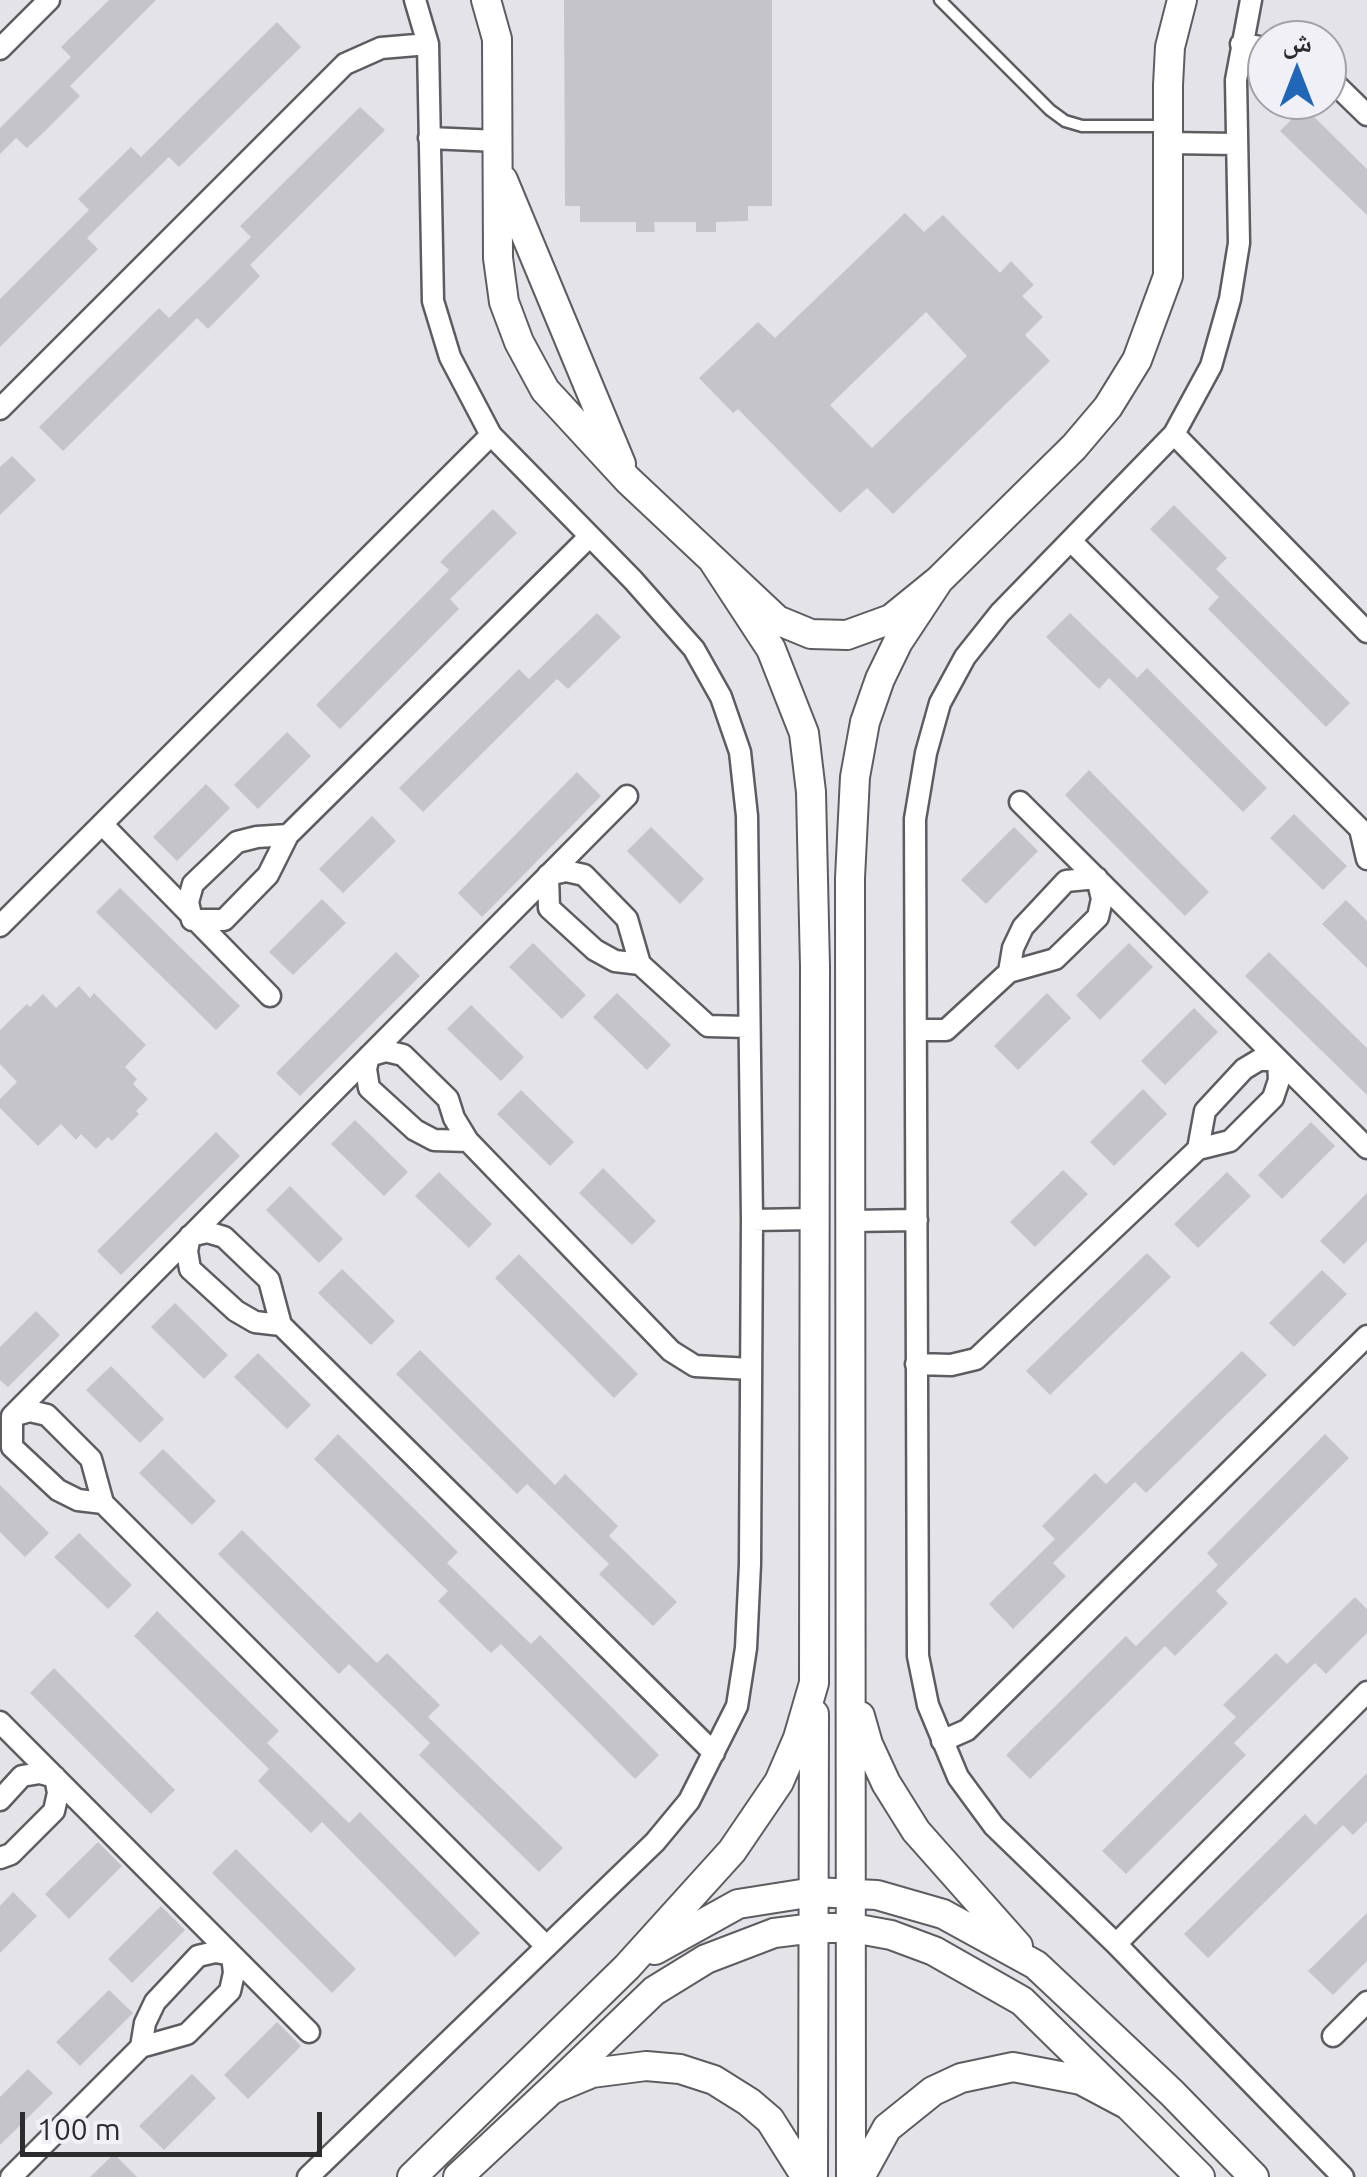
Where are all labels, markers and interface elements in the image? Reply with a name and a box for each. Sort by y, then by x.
north arrow [1247,20,1347,120]
text: ش [1282,26,1312,57]
scale bar [25,2092,328,2154]
text: 100 m [37,2112,121,2146]

